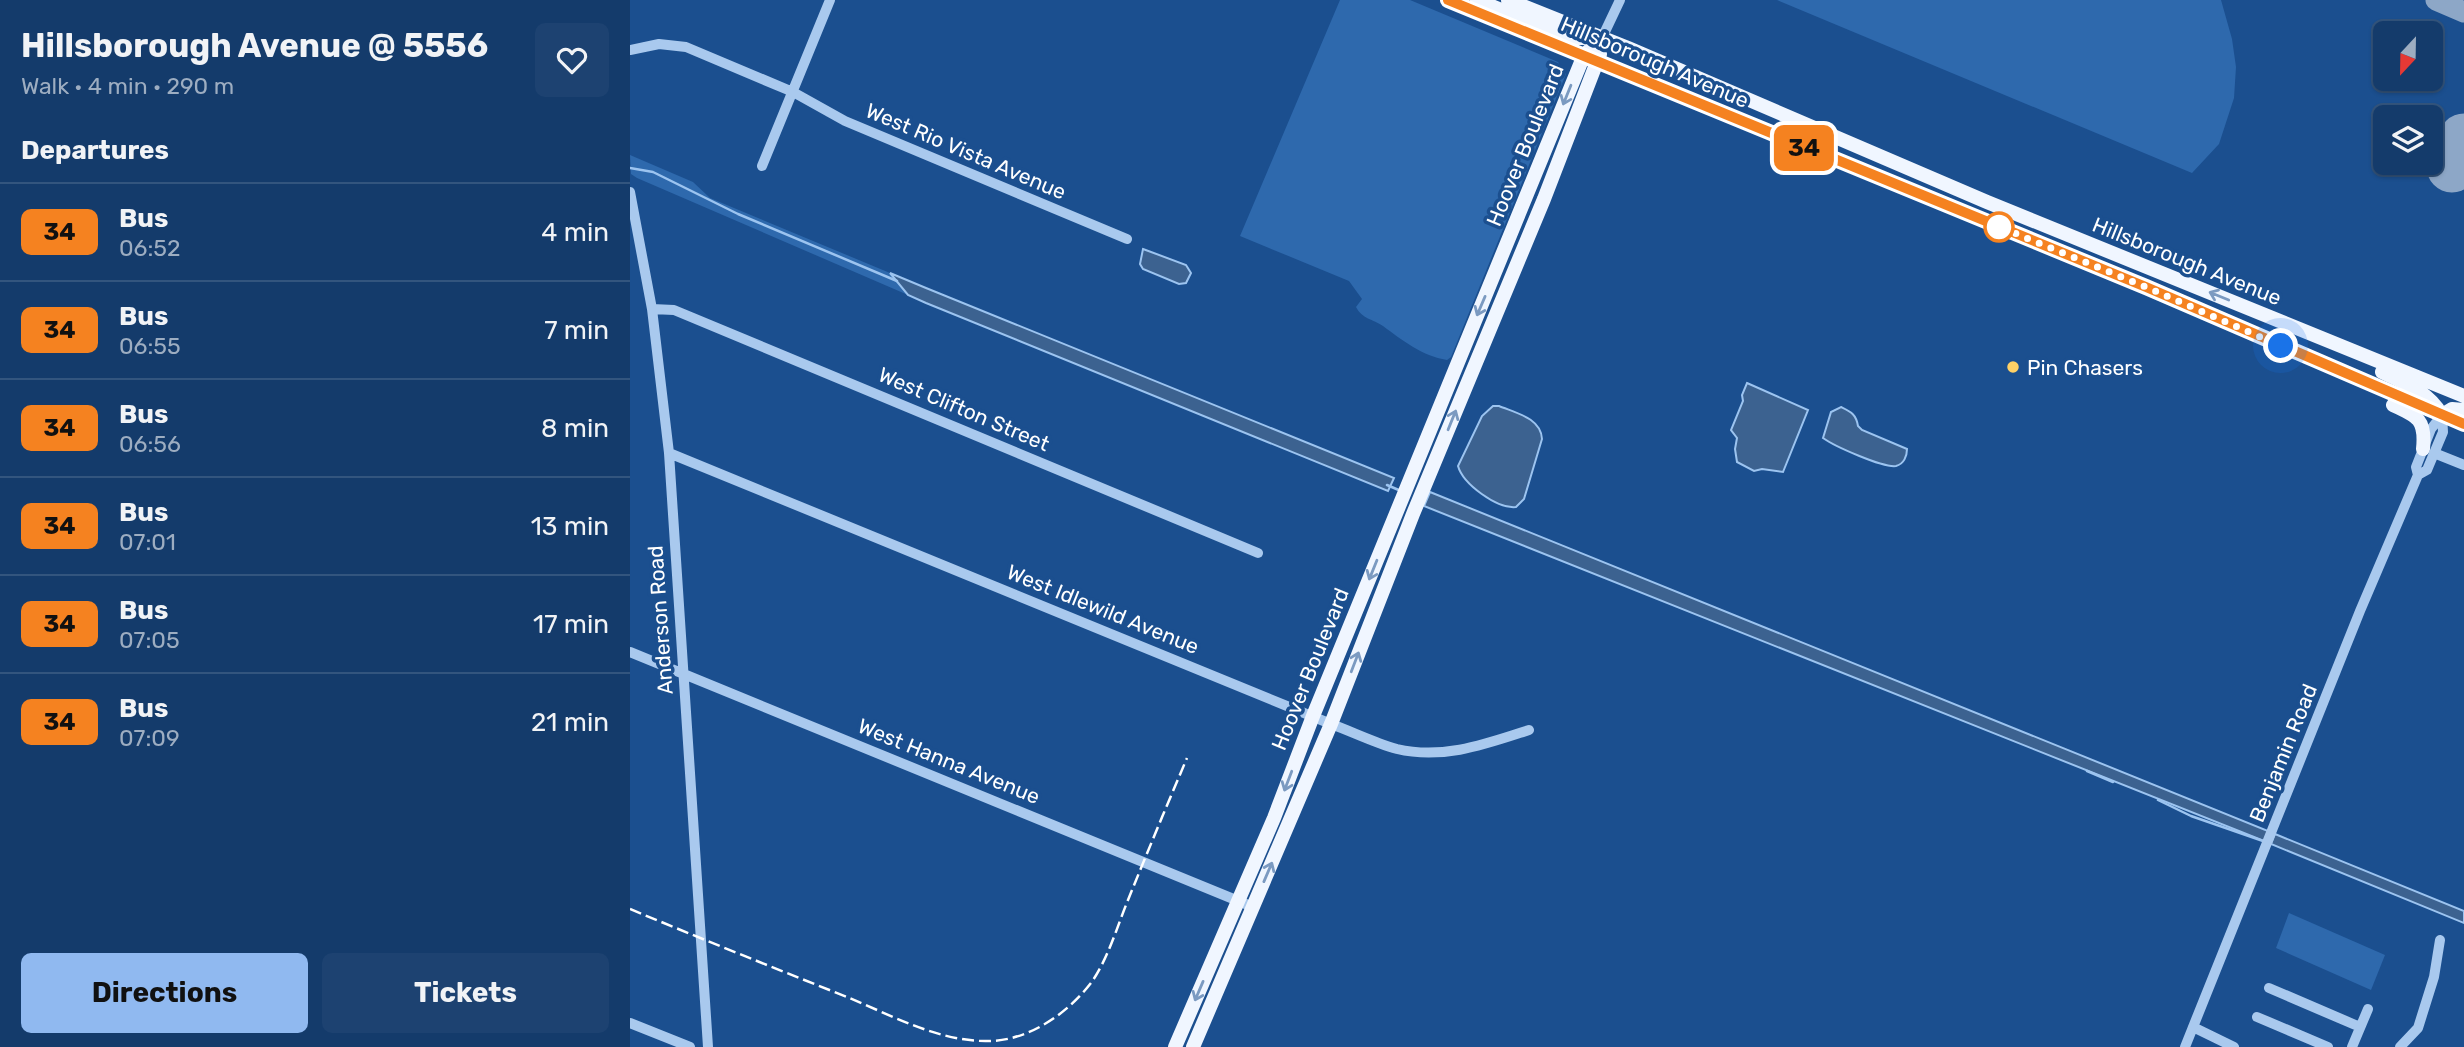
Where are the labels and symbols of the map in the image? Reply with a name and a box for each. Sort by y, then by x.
street label: Hillsborough Avenue [1557,11,1753,113]
north arrow [2373,21,2443,91]
street label: Hoover Boulevard [1481,60,1569,230]
one-way arrow [1560,84,1573,105]
street label: West Rio Vista Avenue [862,97,1070,205]
line badge: 34 [1772,125,1836,171]
unlabelled marker [1984,212,2014,242]
street label: Hillsborough Avenue [2089,212,2285,310]
one-way arrow [2209,289,2231,302]
one-way arrow [1474,294,1487,316]
your location [2263,328,2298,363]
place label: Pin Chasers [2027,355,2143,380]
marker: Pin Chasers [2005,359,2021,375]
street label: West Clifton Street [875,362,1053,456]
one-way arrow [1447,409,1460,431]
street label: Anderson Road [642,545,678,695]
street label: West Idlewild Avenue [1003,559,1203,659]
one-way arrow [1365,559,1378,580]
street label: Hoover Boulevard [1266,584,1354,754]
one-way arrow [1350,651,1363,673]
street label: Benjamin Road [2244,680,2322,826]
street label: West Hanna Avenue [854,713,1044,809]
one-way arrow [1281,770,1293,792]
one-way arrow [1262,862,1275,883]
one-way arrow [1192,979,1205,1001]

